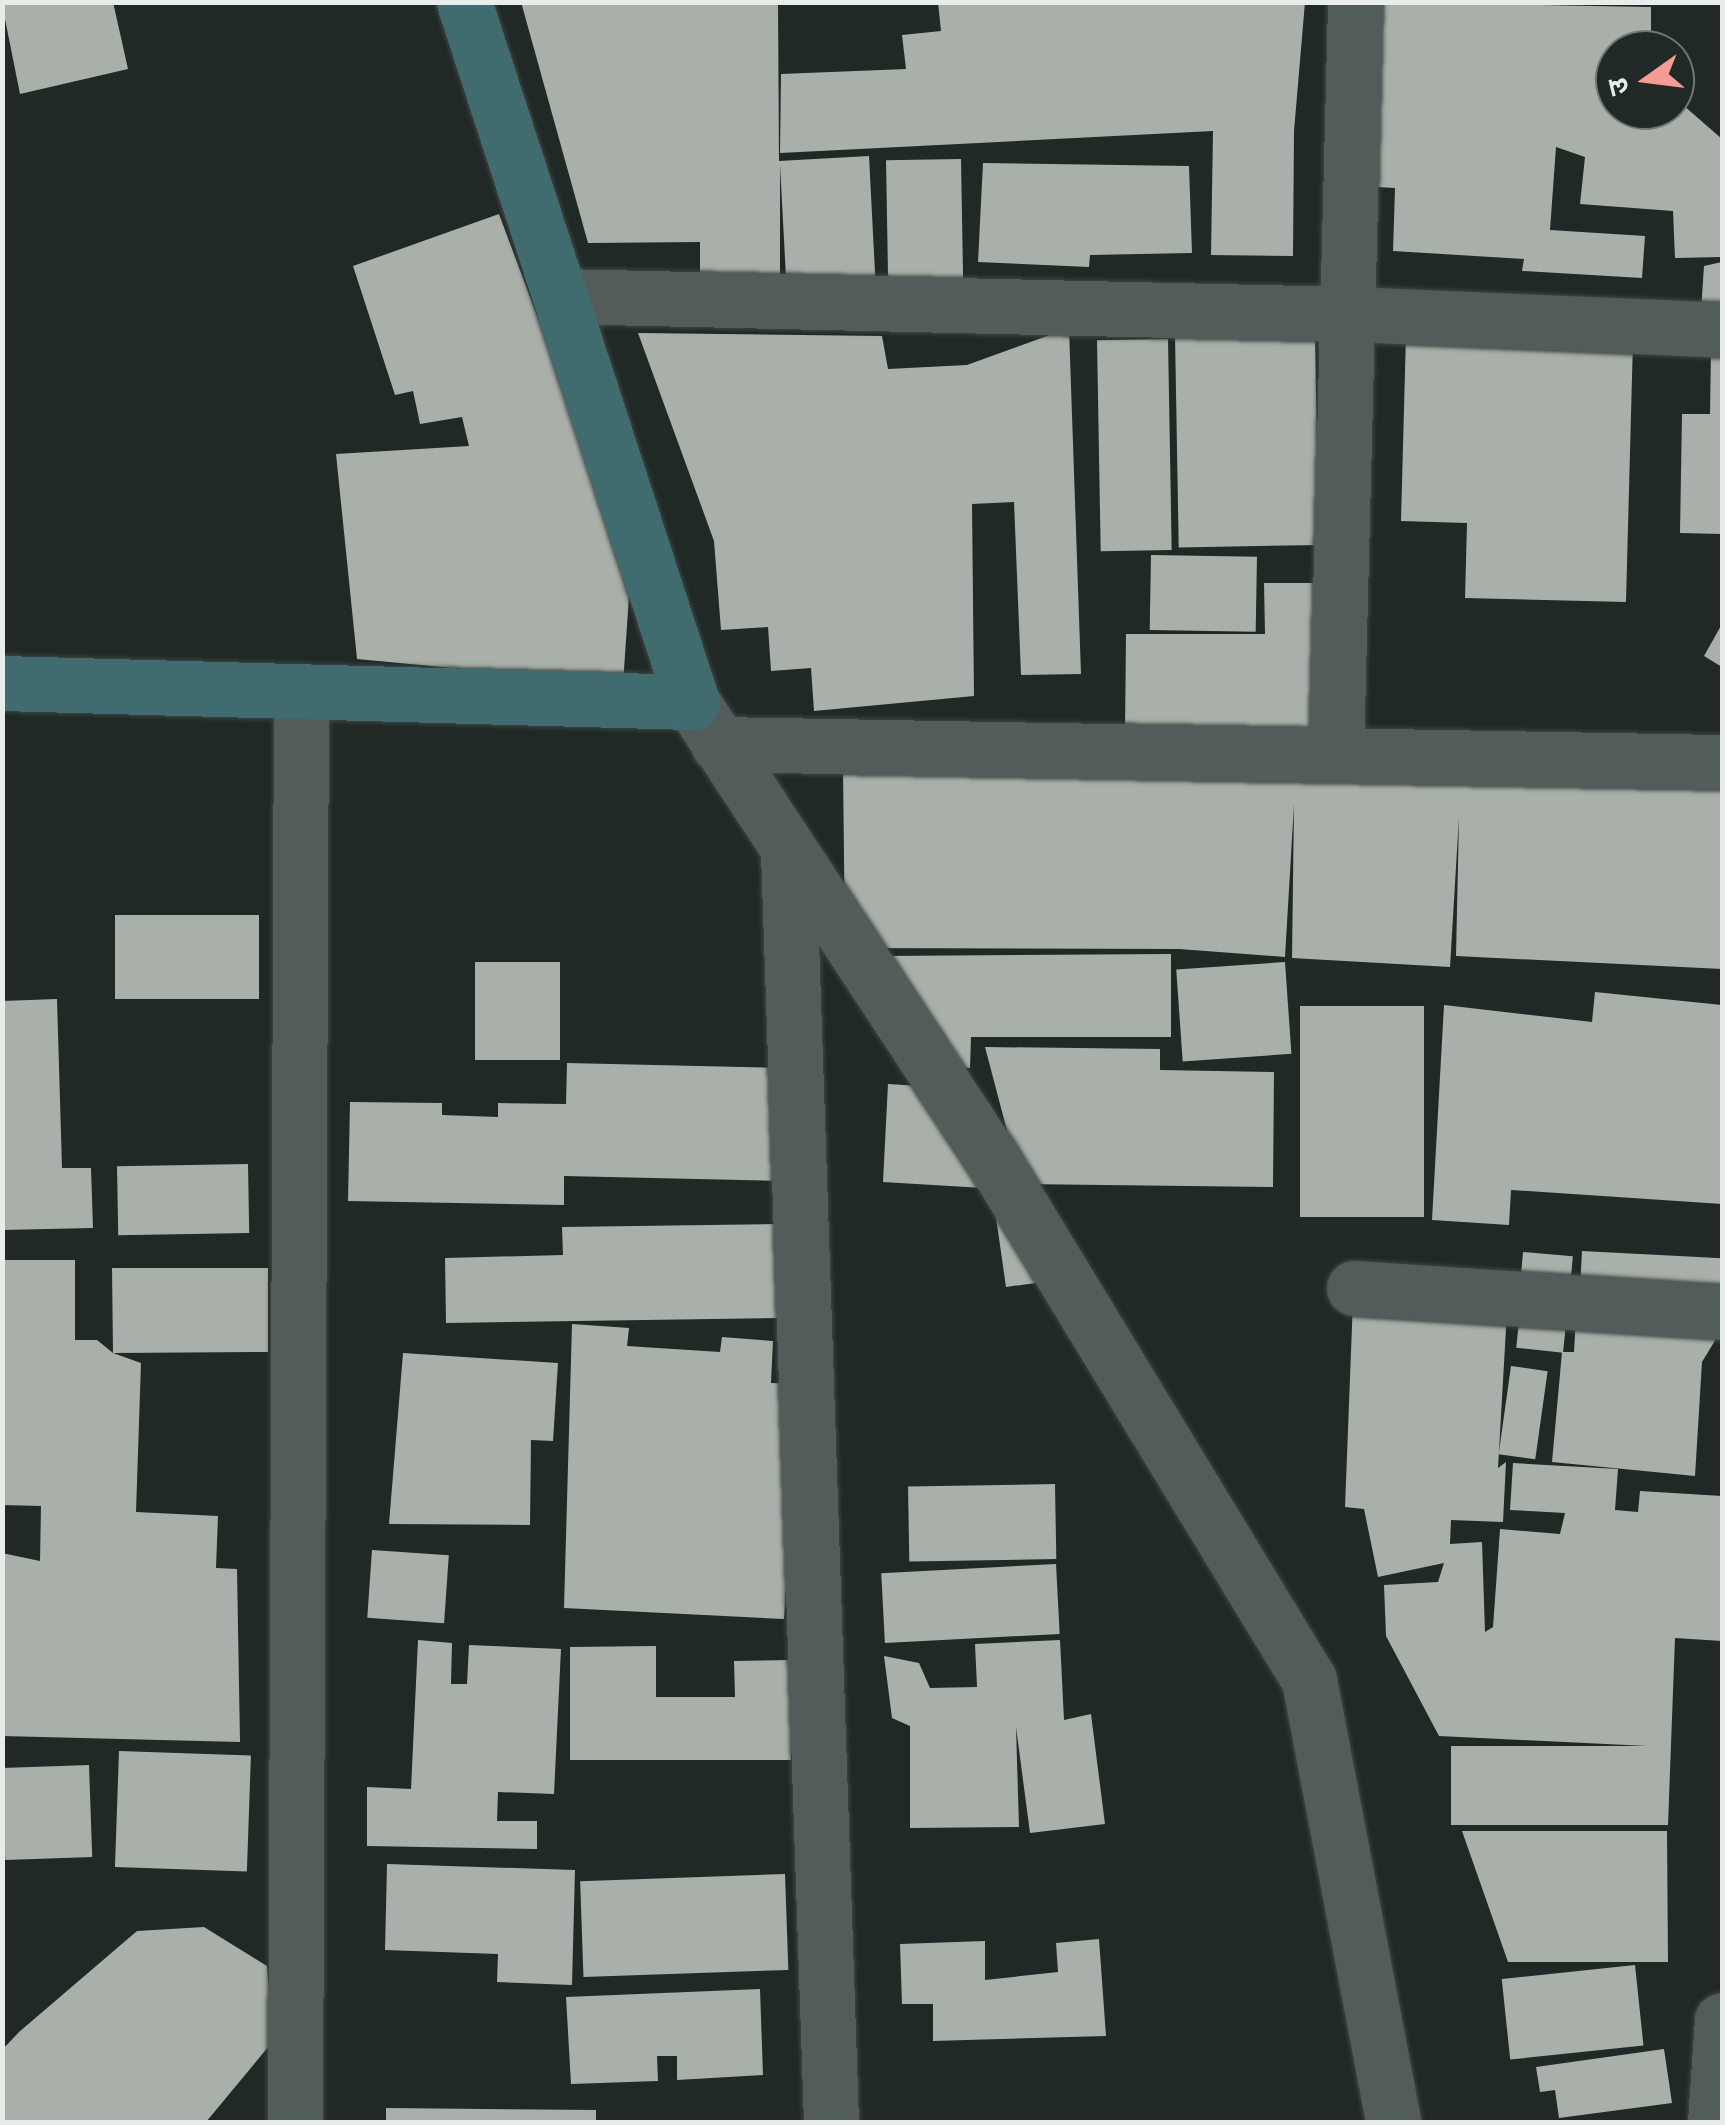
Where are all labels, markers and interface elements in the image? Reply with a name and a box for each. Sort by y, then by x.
north arrow [1595,30,1695,130]
text: उ [1598,75,1636,99]

